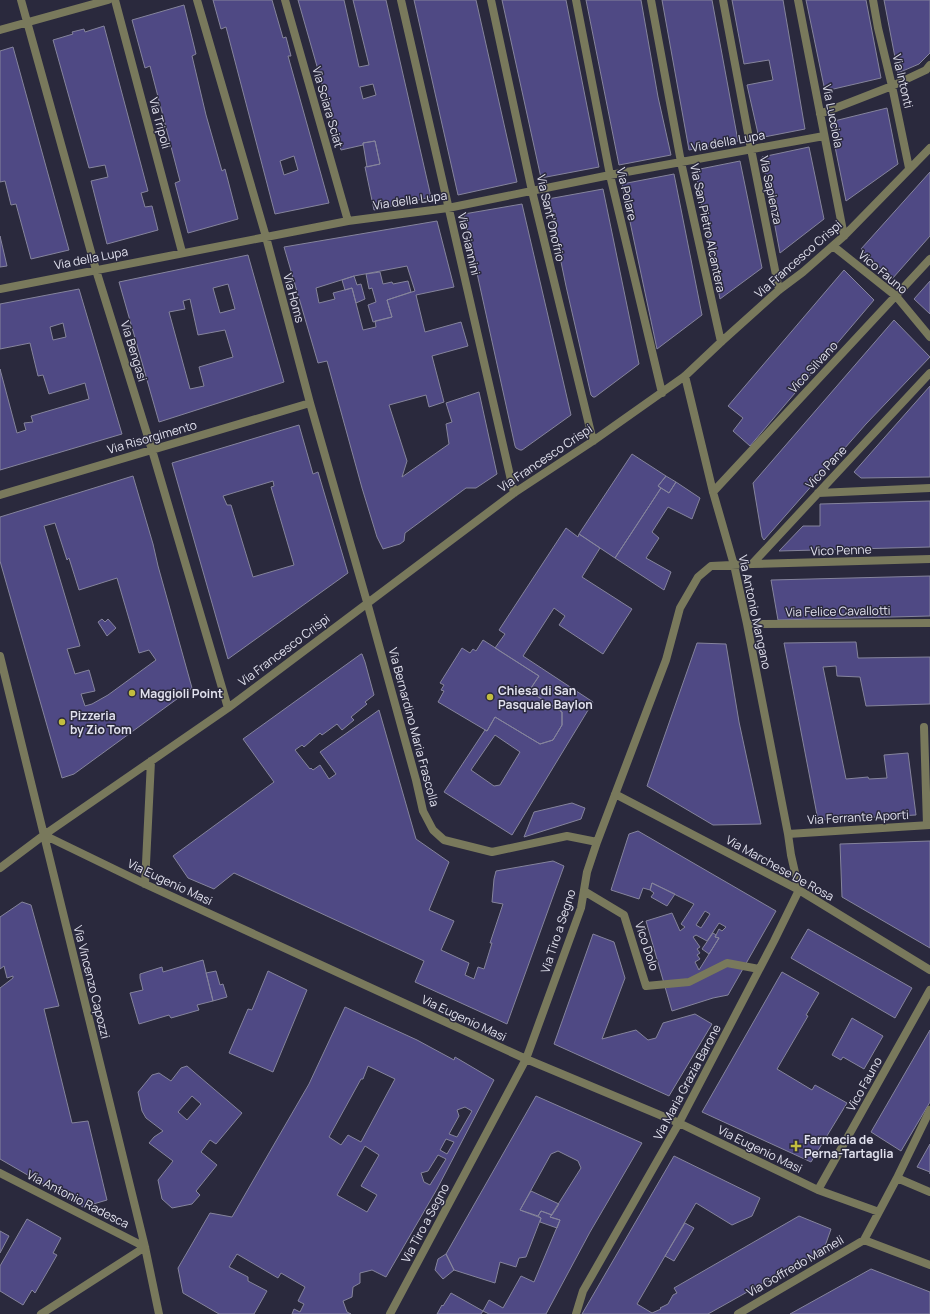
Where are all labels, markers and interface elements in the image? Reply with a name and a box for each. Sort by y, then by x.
street label: Via Intonti [889,52,917,110]
street label: Via Sciara Sciat [308,65,348,150]
street label: Via Lucciola [819,83,847,149]
street label: Via Tripoli [145,96,175,150]
street label: Via della Lupa [690,126,766,156]
street label: Via Sapienza [755,154,787,226]
street label: Via San Pietro Alcantera [686,162,730,294]
street label: Via Polare [613,166,641,222]
street label: Via Sant'Onofrio [533,173,569,263]
street label: Via della Lupa [372,186,448,214]
street label: Via Giannini [454,211,484,277]
street label: Via Francesco Crispi [751,216,845,302]
street label: Via della Lupa [53,243,129,273]
street label: Vico Fauno [855,246,911,298]
street label: Via Homs [279,271,309,325]
street label: Via Bengasi [117,318,151,384]
street label: Vico Silvano [784,337,842,397]
street label: Via Risorgimento [105,416,199,458]
street label: Via Francesco Crispi [494,420,596,496]
street label: Vico Pane [802,442,850,492]
street label: Vico Penne [810,540,872,560]
street label: Via Antonio Mangano [735,553,775,671]
street label: Via Felice Cavallotti [785,602,891,620]
street label: Via Francesco Crispi [235,610,333,690]
street label: Via Bernardino Maria Frascolla [385,646,443,808]
place label: Chiesa di San Pasquale Baylon [498,682,593,713]
place label: Maggioli Point [140,685,223,702]
marker: Maggioli Point [127,688,137,698]
marker: Chiesa di San Pasquale Baylon [485,692,495,702]
place label: Pizzeria by Zio Tom [70,707,132,738]
marker: Pizzeria by Zio Tom [57,717,67,727]
street label: Via Ferrante Aporti [807,806,909,828]
street label: Via Marchese De Rosa [723,831,837,905]
street label: Via Eugenio Masi [125,855,215,909]
street label: Via Tiro a Segno [536,887,580,975]
street label: Vico Dolo [631,919,663,973]
street label: Via Vincenzo Capozzi [70,924,114,1040]
street label: Via Eugenio Masi [419,991,509,1045]
street label: Via Maria Grazia Barone [649,1021,725,1143]
street label: Vico Fauno [842,1054,886,1114]
street label: Via Eugenio Masi [715,1121,805,1177]
place label: Farmacia de Perna-Tartaglia [804,1131,893,1162]
marker: Farmacia de Perna-Tartaglia [791,1141,801,1151]
street label: Via Antonio Radesca [24,1166,132,1232]
street label: Via Tiro a Segno [397,1180,453,1266]
street label: Via Goffredo Mameli [743,1231,847,1301]

